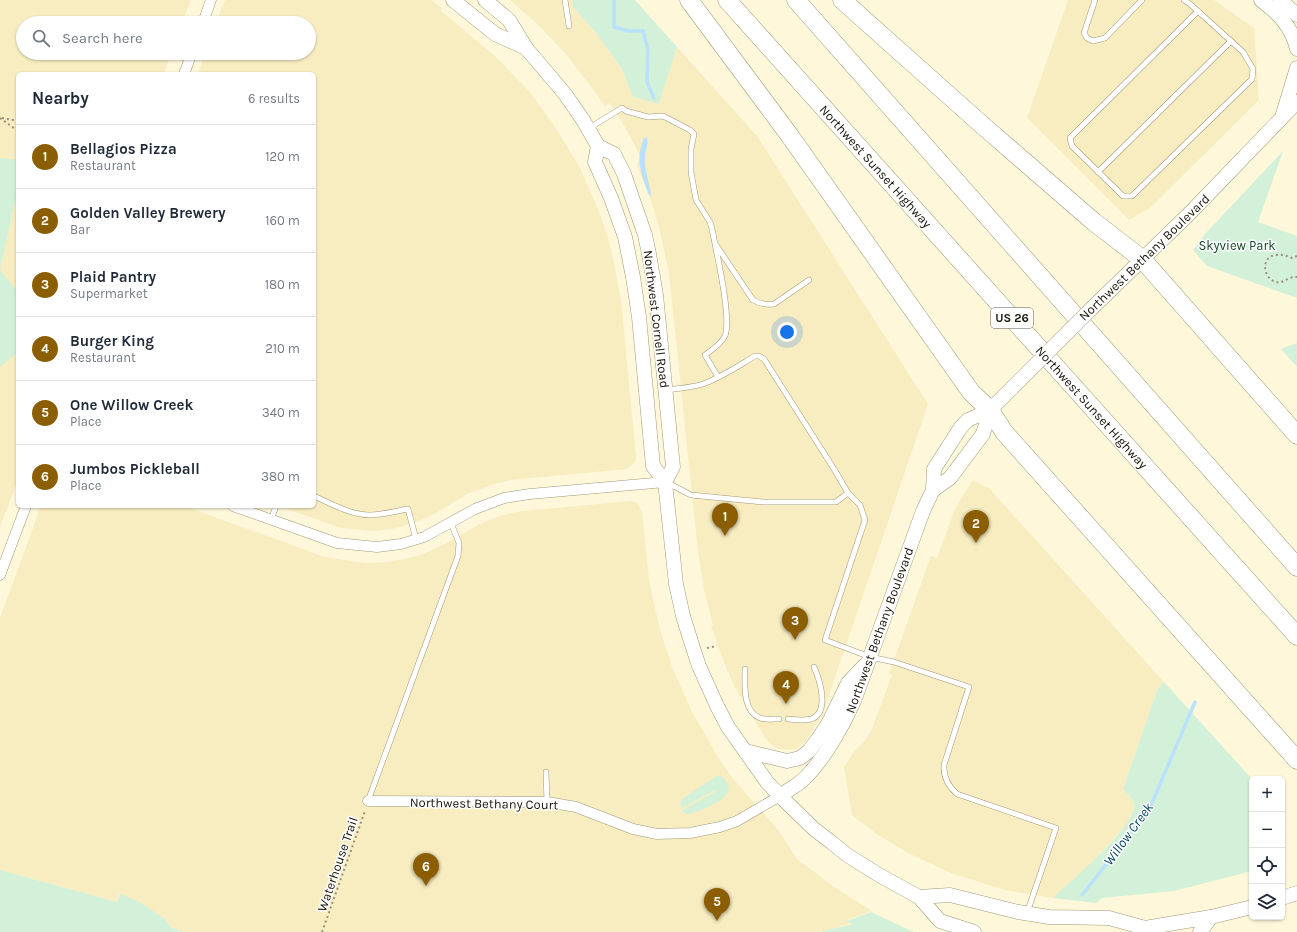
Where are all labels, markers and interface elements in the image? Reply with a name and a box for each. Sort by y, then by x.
search box [16,16,316,60]
icon: search [30,27,52,49]
text: Search here [62,29,143,47]
text: Nearby [32,88,89,108]
text: 6 results [248,91,300,106]
street label: Northwest Sunset Highway [817,102,935,231]
text: Bellagios Pizza [70,140,177,158]
text: 1 [43,149,47,164]
text: 120 m [265,149,300,164]
text: Restaurant [70,158,136,173]
street label: Northwest Bethany Boulevard [1076,191,1213,324]
text: Golden Valley Brewery [70,204,225,222]
text: 2 [41,213,49,228]
text: 160 m [265,213,300,228]
text: Bar [70,222,90,237]
park label: Skyview Park [1199,238,1276,253]
street label: Northwest Cornell Road [641,249,672,389]
text: Plaid Pantry [70,268,156,286]
text: 3 [41,277,49,292]
text: 180 m [265,277,300,292]
text: Supermarket [70,286,148,301]
road number: US 26 [991,308,1033,328]
your location [777,322,797,342]
text: Burger King [70,332,154,350]
text: 4 [41,341,49,356]
text: 210 m [265,341,300,356]
street label: Northwest Sunset Highway [1033,343,1151,472]
text: Restaurant [70,350,136,365]
text: One Willow Creek [70,396,193,414]
text: 5 [41,405,49,420]
text: 340 m [262,405,300,420]
text: Place [70,414,101,429]
text: Jumbos Pickleball [70,460,200,478]
text: 6 [41,469,49,484]
text: 380 m [261,469,300,484]
text: Place [70,478,101,493]
pin: 1 [712,503,738,536]
pin: 2 [963,510,989,543]
street label: Northwest Bethany Boulevard [842,545,917,715]
pin: 3 [782,607,808,640]
pin: 4 [773,671,799,704]
map controls [1249,776,1285,920]
button: + [1249,776,1285,812]
street label: Northwest Bethany Court [410,795,558,812]
water label: Willow Creek [1100,799,1157,869]
button: − [1249,812,1285,848]
street label: Waterhouse Trail [314,815,361,913]
button: locate [1249,848,1285,884]
pin: 6 [413,853,439,886]
button: layers [1249,884,1285,920]
pin: 5 [704,888,730,921]

